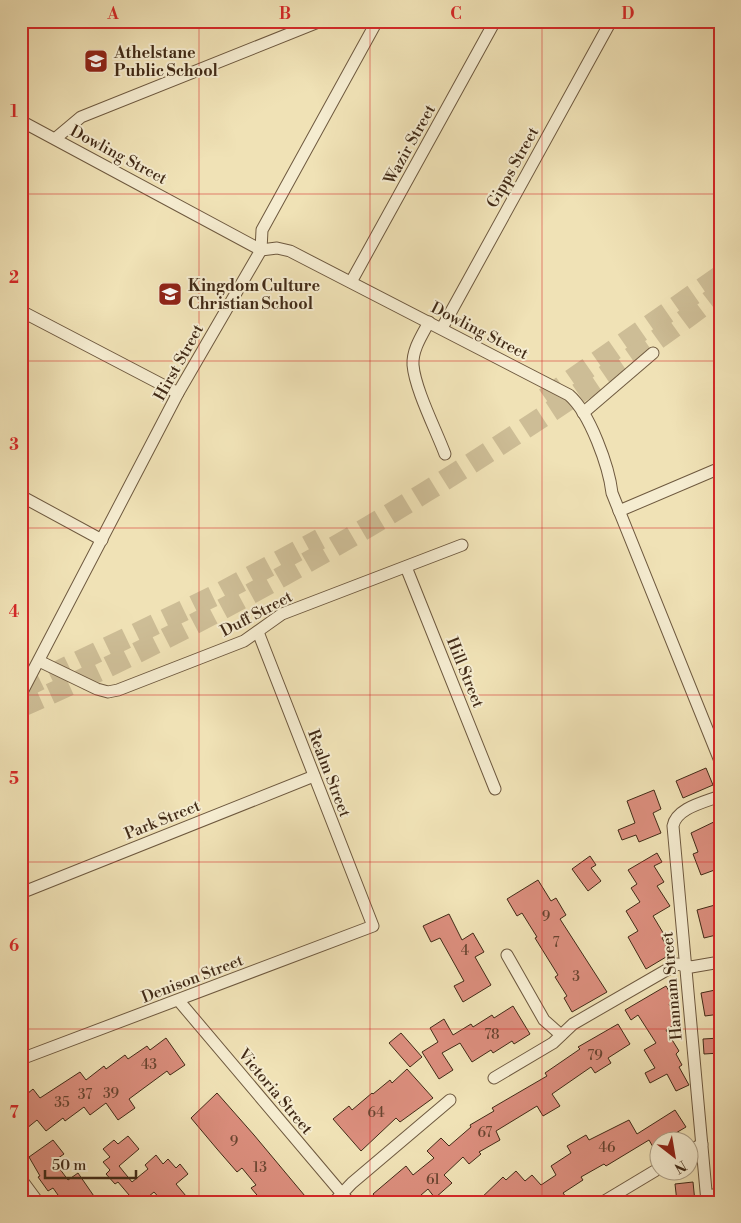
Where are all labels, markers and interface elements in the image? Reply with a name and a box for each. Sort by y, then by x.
text: A [106,4,119,24]
text: B [279,4,291,24]
text: C [450,4,462,24]
text: D [622,4,635,24]
place label: Athelstane Public School [113,43,219,81]
school or university icon: Athelstane Public School [83,48,109,74]
street label: Wazir Street [379,101,440,189]
text: 1 [10,102,18,122]
street label: Dowling Street [67,121,171,189]
street label: Gipps Street [482,123,543,211]
text: 2 [9,268,19,288]
place label: Kingdom Culture Christian School [188,276,320,314]
school or university icon: Kingdom Culture Christian School [157,281,183,307]
street label: Dowling Street [427,298,532,364]
street label: Hirst Street [150,320,208,404]
text: 3 [9,435,19,455]
street label: Duff Street [217,586,296,641]
text: 4 [9,602,20,622]
street label: Hill Street [442,634,488,711]
street label: Realm Street [303,727,355,820]
text: 5 [9,769,19,789]
street label: Park Street [122,796,204,844]
house number: 9 [542,908,550,926]
street label: Hannam Street [657,930,687,1041]
house number: 7 [552,934,560,952]
text: 6 [9,936,19,956]
house number: 4 [461,942,469,960]
street label: Denison Street [139,950,246,1008]
house number: 3 [572,968,580,986]
house number: 78 [484,1026,500,1044]
street label: Victoria Street [233,1044,317,1139]
house number: 79 [587,1047,603,1065]
house number: 43 [141,1056,157,1074]
house number: 39 [103,1085,119,1103]
house number: 37 [78,1086,92,1104]
house number: 35 [54,1094,70,1112]
text: 7 [9,1103,19,1123]
house number: 64 [367,1104,385,1122]
house number: 67 [478,1124,492,1142]
north arrow [648,1130,698,1180]
house number: 9 [230,1133,238,1151]
house number: 46 [599,1139,616,1157]
scale bar [45,1148,136,1180]
text: 50 m [52,1156,86,1175]
text: N [671,1156,690,1177]
house number: 13 [253,1159,267,1177]
house number: 61 [426,1171,440,1189]

